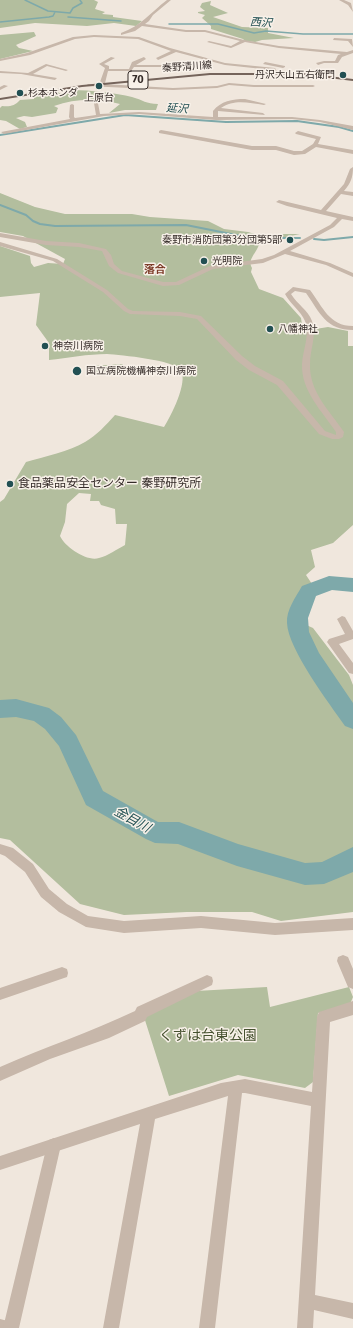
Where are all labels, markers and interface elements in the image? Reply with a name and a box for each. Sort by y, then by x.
water label: 西沢 [250,16,272,30]
street label: 秦野清川線 [162,59,212,75]
place label: 丹沢大山五右衛門 [255,69,335,81]
marker: 丹沢大山五右衛門 [338,70,348,80]
road number: 70 [128,71,148,89]
marker: 上原台 [94,81,104,91]
place label: 杉本ホンダ [28,87,78,99]
marker: 杉本ホンダ [15,88,25,98]
place label: 上原台 [84,92,114,104]
water label: 延沢 [166,102,188,116]
place label: 秦野市消防団第3分団第5部 [162,234,282,246]
marker: 秦野市消防団第3分団第5部 [285,235,295,245]
place label: 光明院 [212,255,242,267]
marker: 光明院 [199,256,209,266]
district label: 落合 [144,263,166,277]
place label: 八幡神社 [278,323,318,335]
marker: 八幡神社 [265,324,275,334]
place label: 神奈川病院 [53,340,103,352]
marker: 神奈川病院 [40,341,50,351]
marker: 国立病院機構神奈川病院 [71,365,83,377]
place label: 国立病院機構神奈川病院 [86,365,196,377]
place label: 食品薬品安全センター 秦野研究所 [18,477,201,491]
marker: 食品薬品安全センター 秦野研究所 [5,479,15,489]
water label: 金目川 [111,804,153,836]
park label: くずは台東公園 [159,1028,257,1044]

